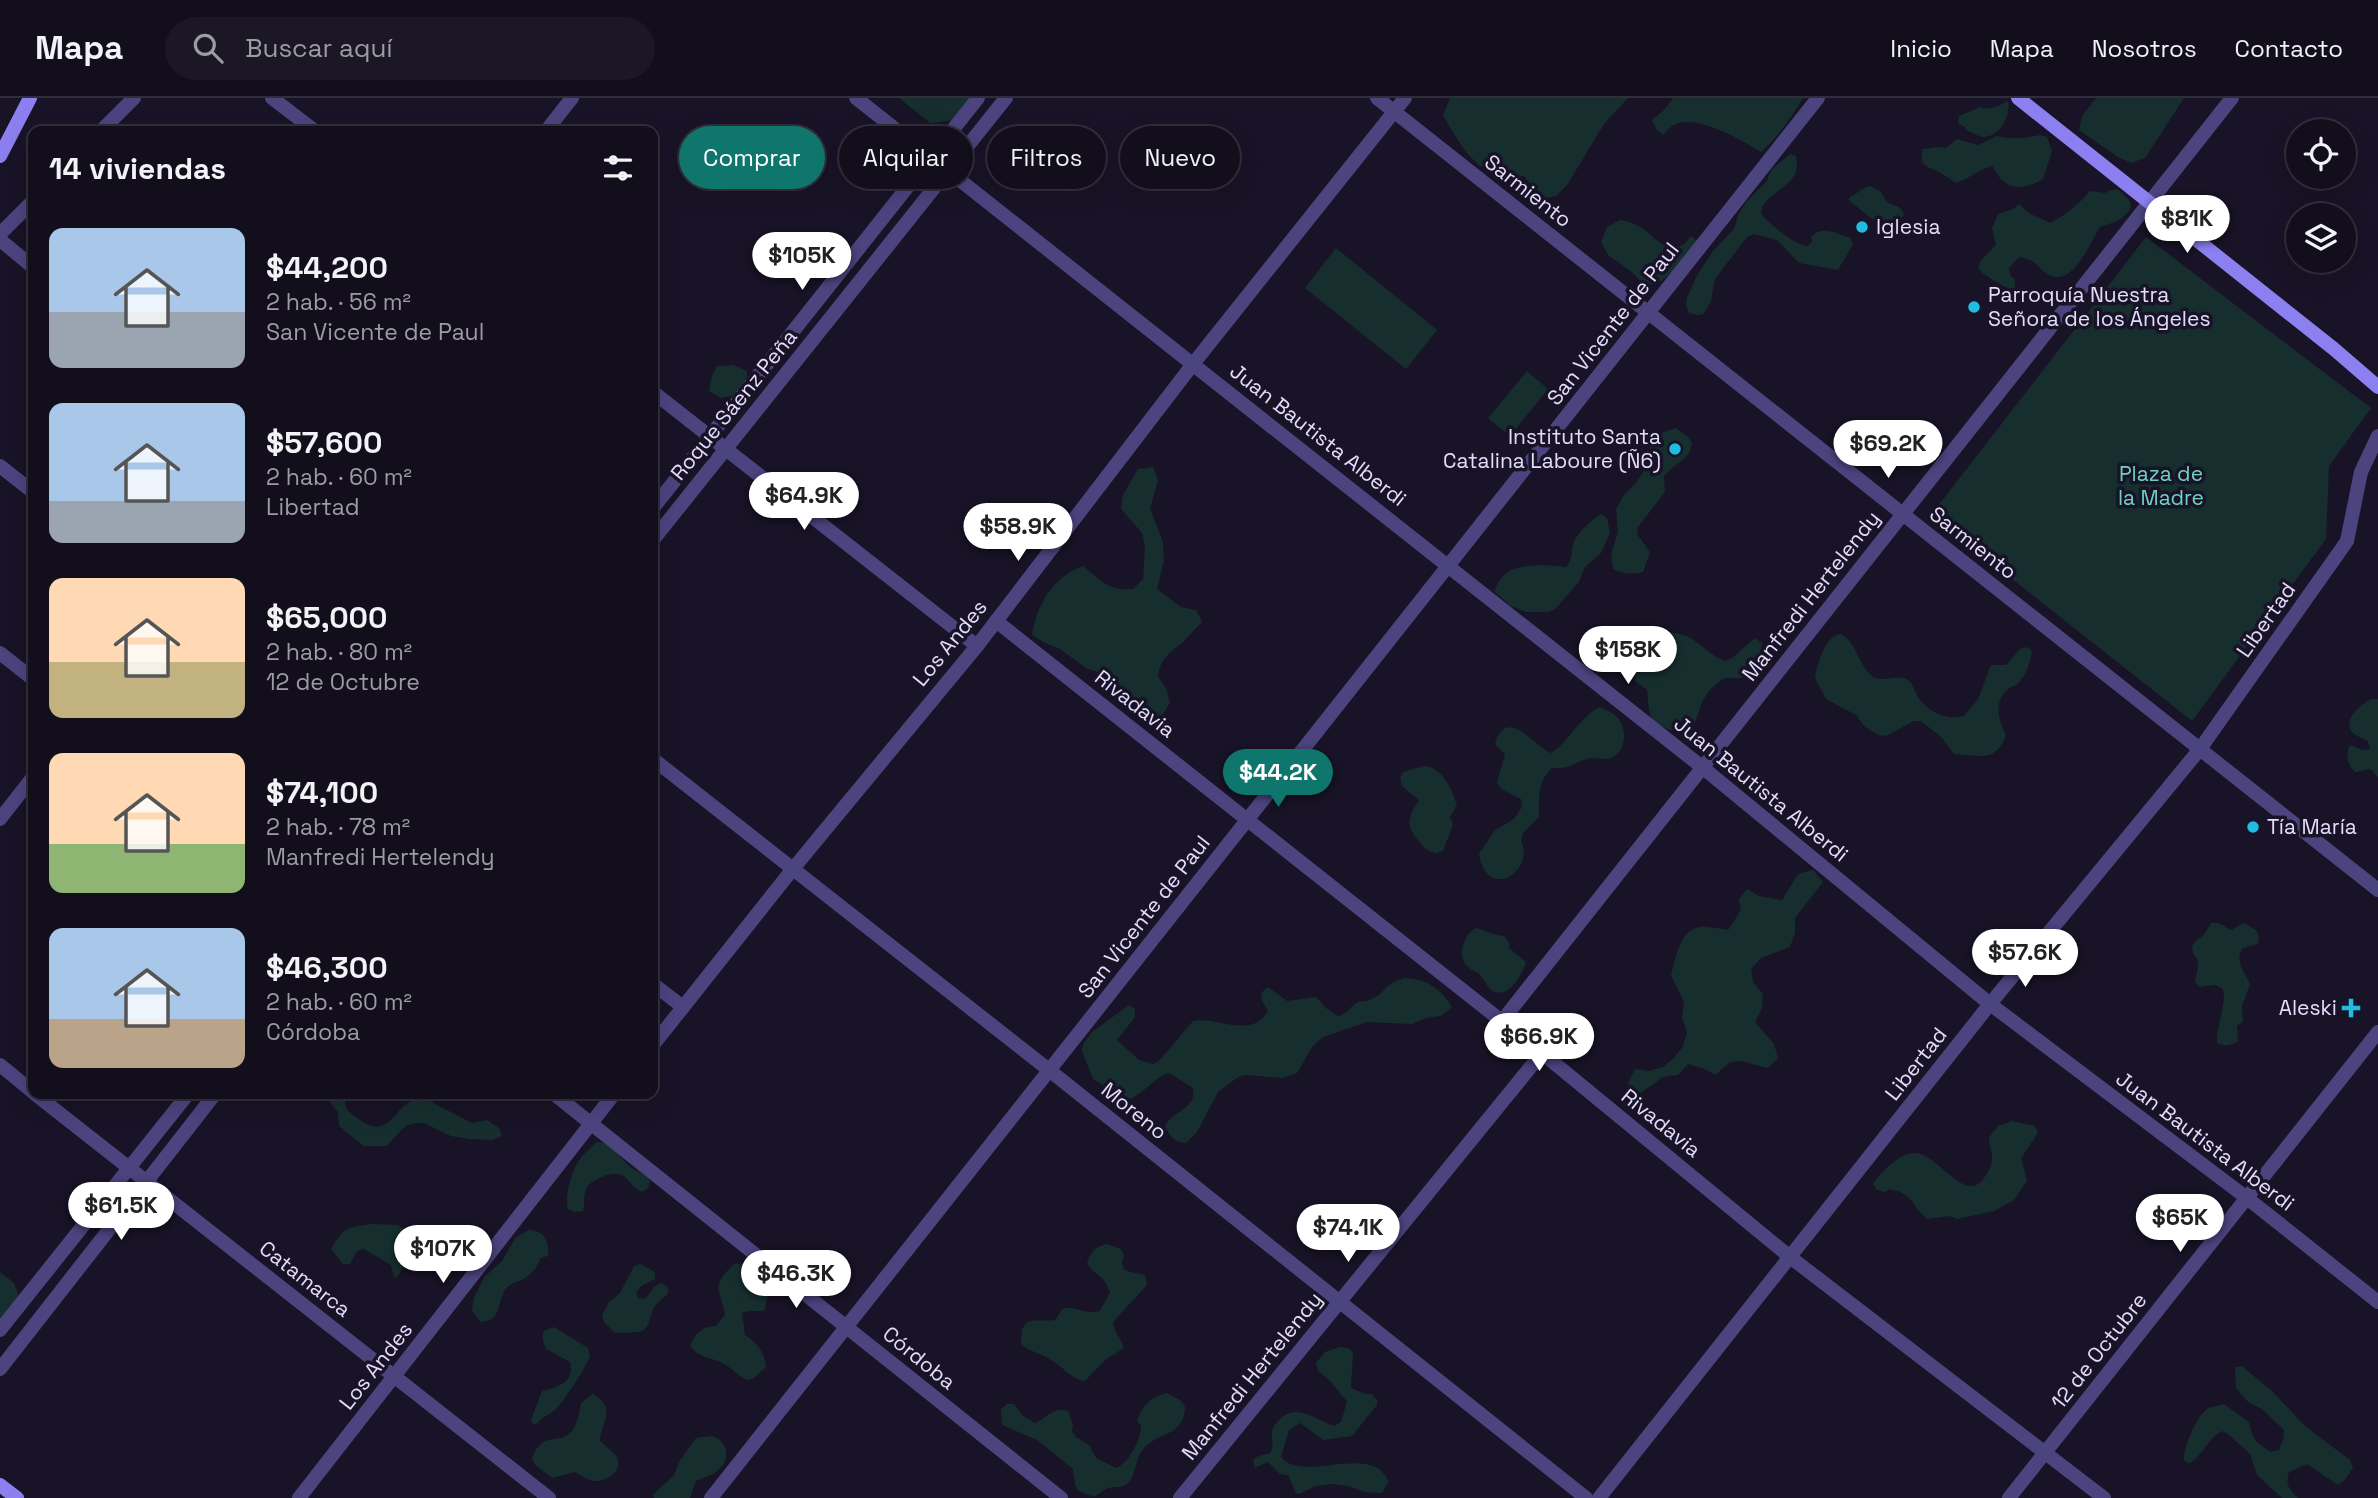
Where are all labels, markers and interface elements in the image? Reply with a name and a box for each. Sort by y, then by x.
search box [165,17,655,80]
text: Mapa [35,27,123,69]
icon: search [189,29,227,67]
text: Buscar aquí [245,31,393,65]
text: Inicio [1890,33,1952,64]
text: Mapa [1990,33,2054,64]
text: Nosotros [2092,33,2197,64]
text: Contacto [2235,33,2343,64]
map controls [2286,119,2356,273]
button: locate [2286,119,2356,189]
chip: Comprar [679,126,825,189]
chip: Alquilar [839,126,973,189]
chip: Filtros [987,126,1106,189]
chip: Nuevo [1120,126,1240,189]
street label: Sarmiento [1479,148,1577,233]
text: 14 viviendas [49,149,226,188]
icon: filters [599,149,637,187]
pin: $81K [2146,195,2228,255]
text: $81K [2161,203,2213,233]
button: layers [2286,203,2356,273]
place label: Iglesia [1876,213,1940,240]
marker: Iglesia [1854,219,1870,235]
pin: $105K [753,232,851,292]
street label: San Vicente de Paul [1541,237,1685,411]
text: $105K [768,240,836,270]
text: $44,200 [266,248,388,287]
icon: home [105,256,189,340]
place label: Parroquía Nuestra Señora de los Ángeles [1988,281,2211,332]
text: 2 hab. · 56 m² [266,287,411,317]
marker: Parroquía Nuestra Señora de los Ángeles [1966,299,1982,315]
text: San Vicente de Paul [266,317,484,347]
street label: Roque Sáenz Peña [664,324,803,486]
street label: Juan Bautista Alberdi [1225,357,1412,512]
pin: $69.2K [1831,420,1945,480]
text: $57,600 [266,423,382,462]
place label: Instituto Santa Catalina Laboure (Ñ6) [1443,423,1661,474]
text: $69.2K [1849,428,1927,458]
icon: home [105,431,189,515]
marker: Instituto Santa Catalina Laboure (Ñ6) [1667,441,1683,457]
park label: Plaza de la Madre [2118,460,2204,511]
text: 2 hab. · 60 m² [266,462,412,492]
pin: $64.9K [747,472,861,532]
text: $64.9K [765,480,843,510]
text: Libertad [266,492,360,522]
street label: Sarmiento [1924,500,2022,585]
pin: $58.9K [961,504,1075,563]
street label: Manfredi Hertelendy [1736,505,1886,686]
text: $58.9K [980,511,1056,541]
street label: Libertad [2230,577,2301,662]
street label: Los Andes [906,594,993,691]
text: $65,000 [266,598,388,637]
icon: home [105,606,189,690]
pin: $158K [1579,626,1677,686]
text: $158K [1595,634,1661,664]
text: 2 hab. · 80 m² [266,637,412,667]
street label: Rivadavia [1090,664,1181,743]
text: 12 de Octubre [266,667,420,697]
street label: Juan Bautista Alberdi [1669,710,1854,867]
pin: $44.2K [1221,750,1335,809]
text: $44.2K [1239,757,1317,787]
text: $74,100 [266,773,378,812]
icon: home [105,781,189,865]
text: 2 hab. · 78 m² [266,812,410,842]
place label: Tía María [2267,813,2357,840]
marker: Tía María [2245,819,2261,835]
street label: San Vicente de Paul [1072,830,1216,1004]
text: Manfredi Hertelendy [266,842,495,872]
pin: $57.6K [1968,930,2082,989]
text: $57.6K [1988,937,2062,967]
text: $46,300 [266,948,388,987]
icon: home [105,956,189,1040]
text: 2 hab. · 60 m² [266,987,412,1017]
place label: Aleski [2279,994,2337,1021]
marker: Aleski [2343,1000,2359,1016]
pin: $66.9K [1482,1014,1596,1073]
text: Córdoba [266,1017,360,1047]
text: $66.9K [1500,1021,1578,1051]
street label: Libertad [1879,1022,1953,1106]
street label: Juan Bautista Alberdi [2111,1065,2300,1217]
street label: Moreno [1096,1076,1173,1145]
street label: Rivadavia [1616,1082,1707,1163]
pin: $61.5K [64,1182,178,1242]
text: $61.5K [84,1190,158,1220]
pin: $65K [2139,1194,2221,1254]
text: $65K [2152,1202,2208,1232]
pin: $74.1K [1291,1204,1405,1264]
text: $74.1K [1313,1212,1383,1242]
pin: $107K [394,1226,492,1285]
text: $107K [410,1233,476,1263]
street label: Catamarca [254,1234,357,1323]
pin: $46.3K [739,1250,853,1310]
text: $46.3K [757,1258,835,1288]
street label: Manfredi Hertelendy [1175,1286,1328,1465]
street label: 12 de Octubre [2045,1287,2152,1414]
street label: Los Andes [333,1317,418,1415]
street label: Córdoba [877,1320,961,1395]

